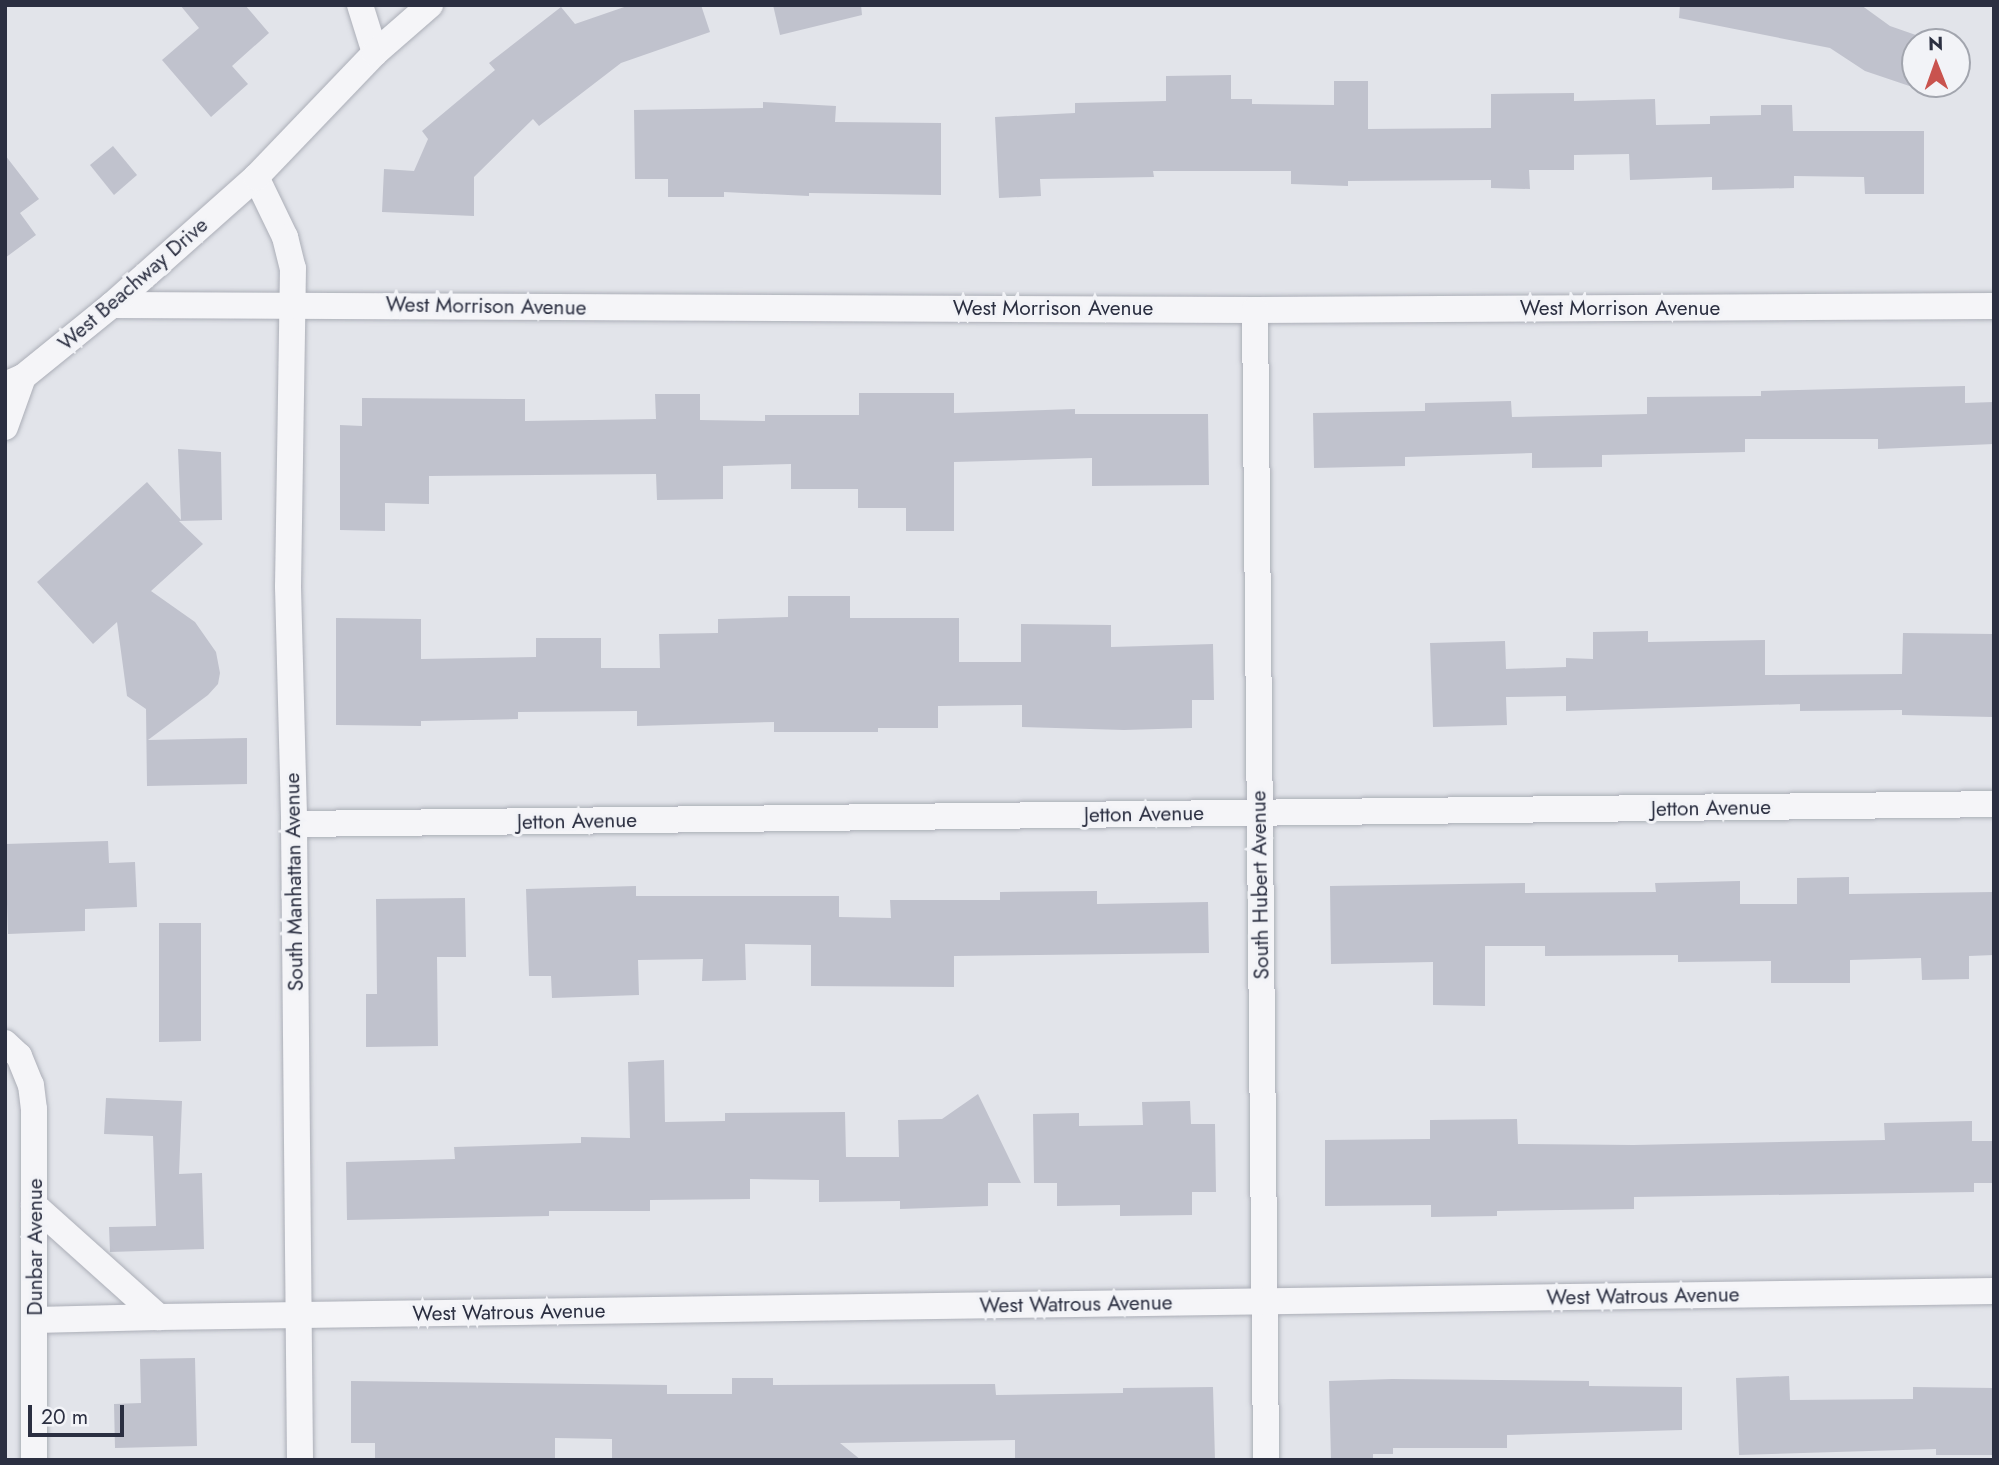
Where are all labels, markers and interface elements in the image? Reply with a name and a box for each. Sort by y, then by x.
north arrow [1901,28,1971,98]
text: N [1928,30,1943,57]
street label: West Beachway Drive [53,212,213,356]
street label: West Morrison Avenue [385,292,587,320]
street label: West Morrison Avenue [953,295,1153,321]
street label: West Morrison Avenue [1520,295,1720,321]
street label: South Manhattan Avenue [279,773,309,991]
street label: South Hubert Avenue [1246,790,1274,980]
street label: Jetton Avenue [1651,794,1771,822]
street label: Jetton Avenue [1084,800,1204,828]
street label: Jetton Avenue [517,807,637,835]
street label: Dunbar Avenue [22,1178,48,1316]
street label: West Watrous Avenue [1546,1282,1740,1310]
street label: West Watrous Avenue [979,1290,1173,1318]
street label: West Watrous Avenue [412,1298,606,1326]
scale bar [32,1392,128,1436]
text: 20 m [41,1402,88,1432]

